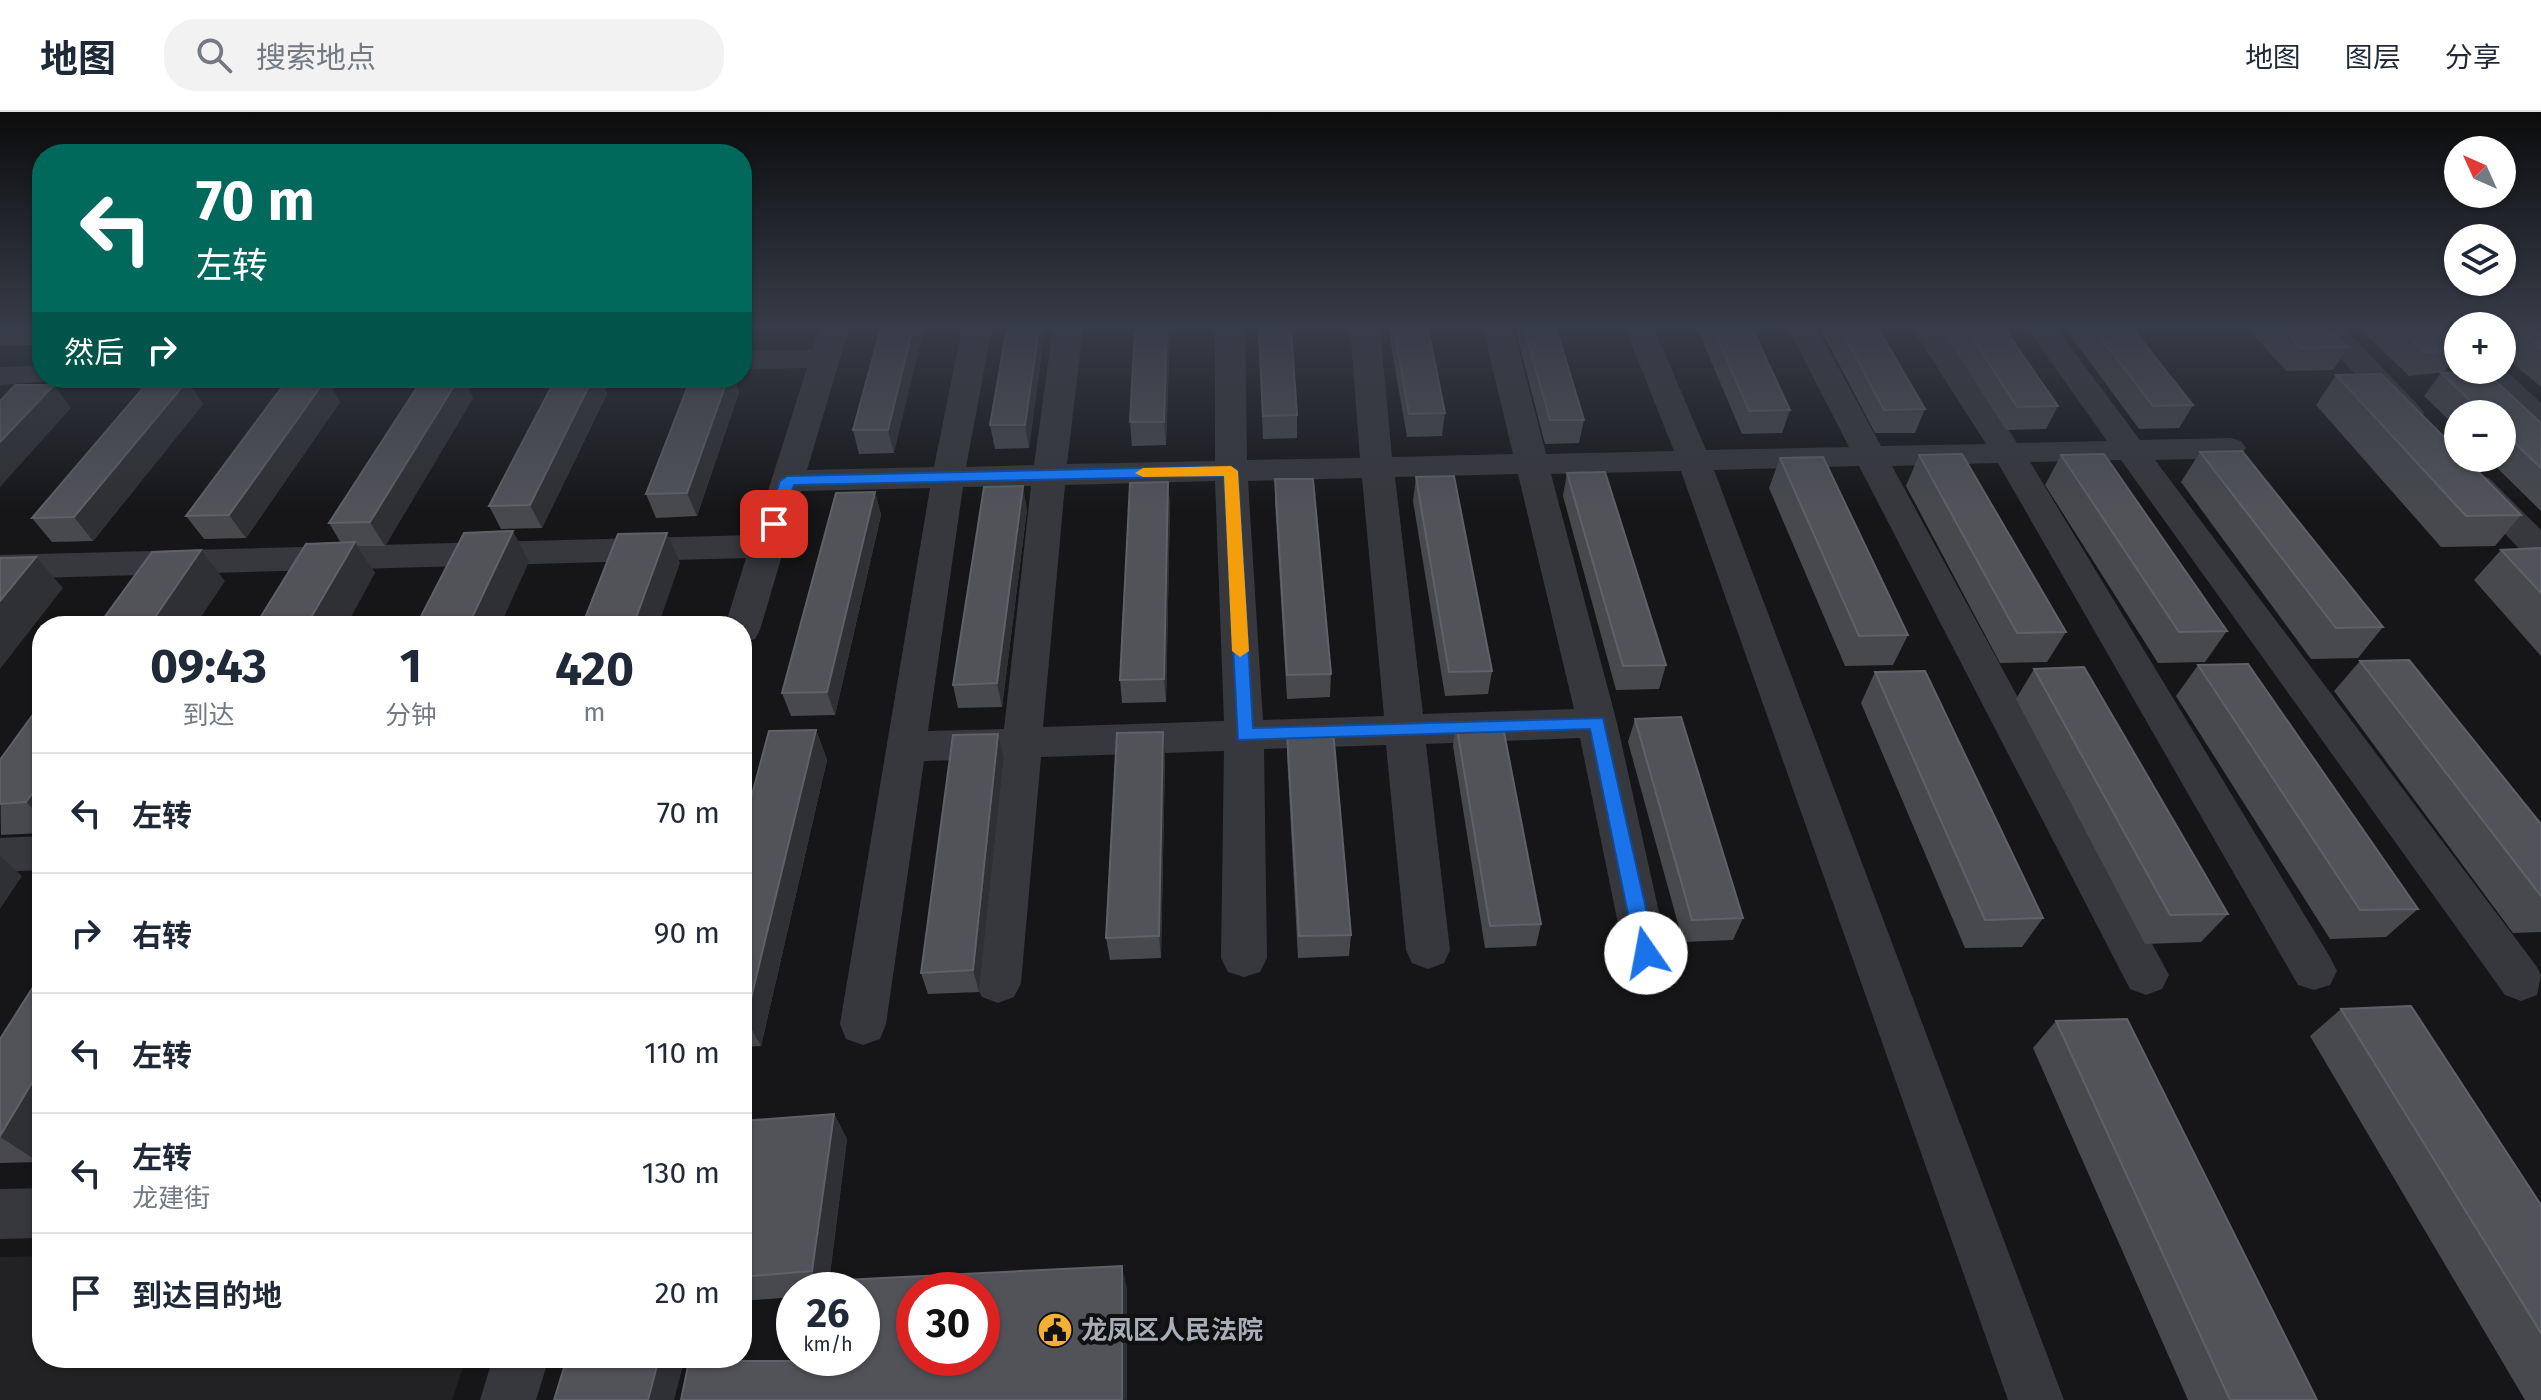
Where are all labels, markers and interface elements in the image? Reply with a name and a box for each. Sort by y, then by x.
search box [164,19,724,91]
icon: search [192,33,236,77]
text: 地图 [40,36,116,82]
text: 搜索地点 [256,40,376,76]
text: 地图 [2245,41,2301,74]
text: 图层 [2345,41,2401,74]
text: 分享 [2445,41,2501,74]
north arrow [2444,136,2516,208]
map controls [2444,136,2516,472]
text: 70 m [196,168,315,235]
icon: left [64,176,168,280]
button: layers [2444,224,2516,296]
text: 左转 [196,244,268,288]
button: + [2444,312,2516,384]
icon: right [140,328,184,372]
text: 然后 [64,335,124,371]
button: − [2444,400,2516,472]
pin [740,490,808,558]
icon: arrive [752,502,796,546]
text: 09:43 [150,637,267,695]
text: 1 [400,637,422,695]
text: 420 [555,640,634,698]
text: m [583,697,606,728]
text: 到达 [182,700,235,731]
text: 分钟 [385,700,437,731]
icon: left [64,791,108,835]
text: 70 m [657,795,720,831]
text: 左转 [132,798,192,834]
icon: right [64,911,108,955]
position arrow [1604,911,1688,995]
text: 90 m [654,915,720,951]
text: 右转 [132,918,192,954]
icon: left [64,1031,108,1075]
text: 110 m [644,1035,720,1071]
text: 左转 [132,1038,192,1074]
text: 左转 [132,1140,192,1176]
icon: left [64,1151,108,1195]
text: 130 m [642,1155,720,1191]
text: 龙建街 [132,1183,210,1214]
icon: arrive [64,1271,108,1315]
speed limit sign: 30 [896,1272,1000,1376]
text: 20 m [655,1275,720,1311]
text: 到达目的地 [132,1278,282,1314]
text: 26 [806,1290,850,1338]
public building icon: 龙凤区人民法院 [1036,1311,1074,1349]
place label: 龙凤区人民法院 [1081,1315,1263,1346]
text: km/h [803,1332,853,1356]

